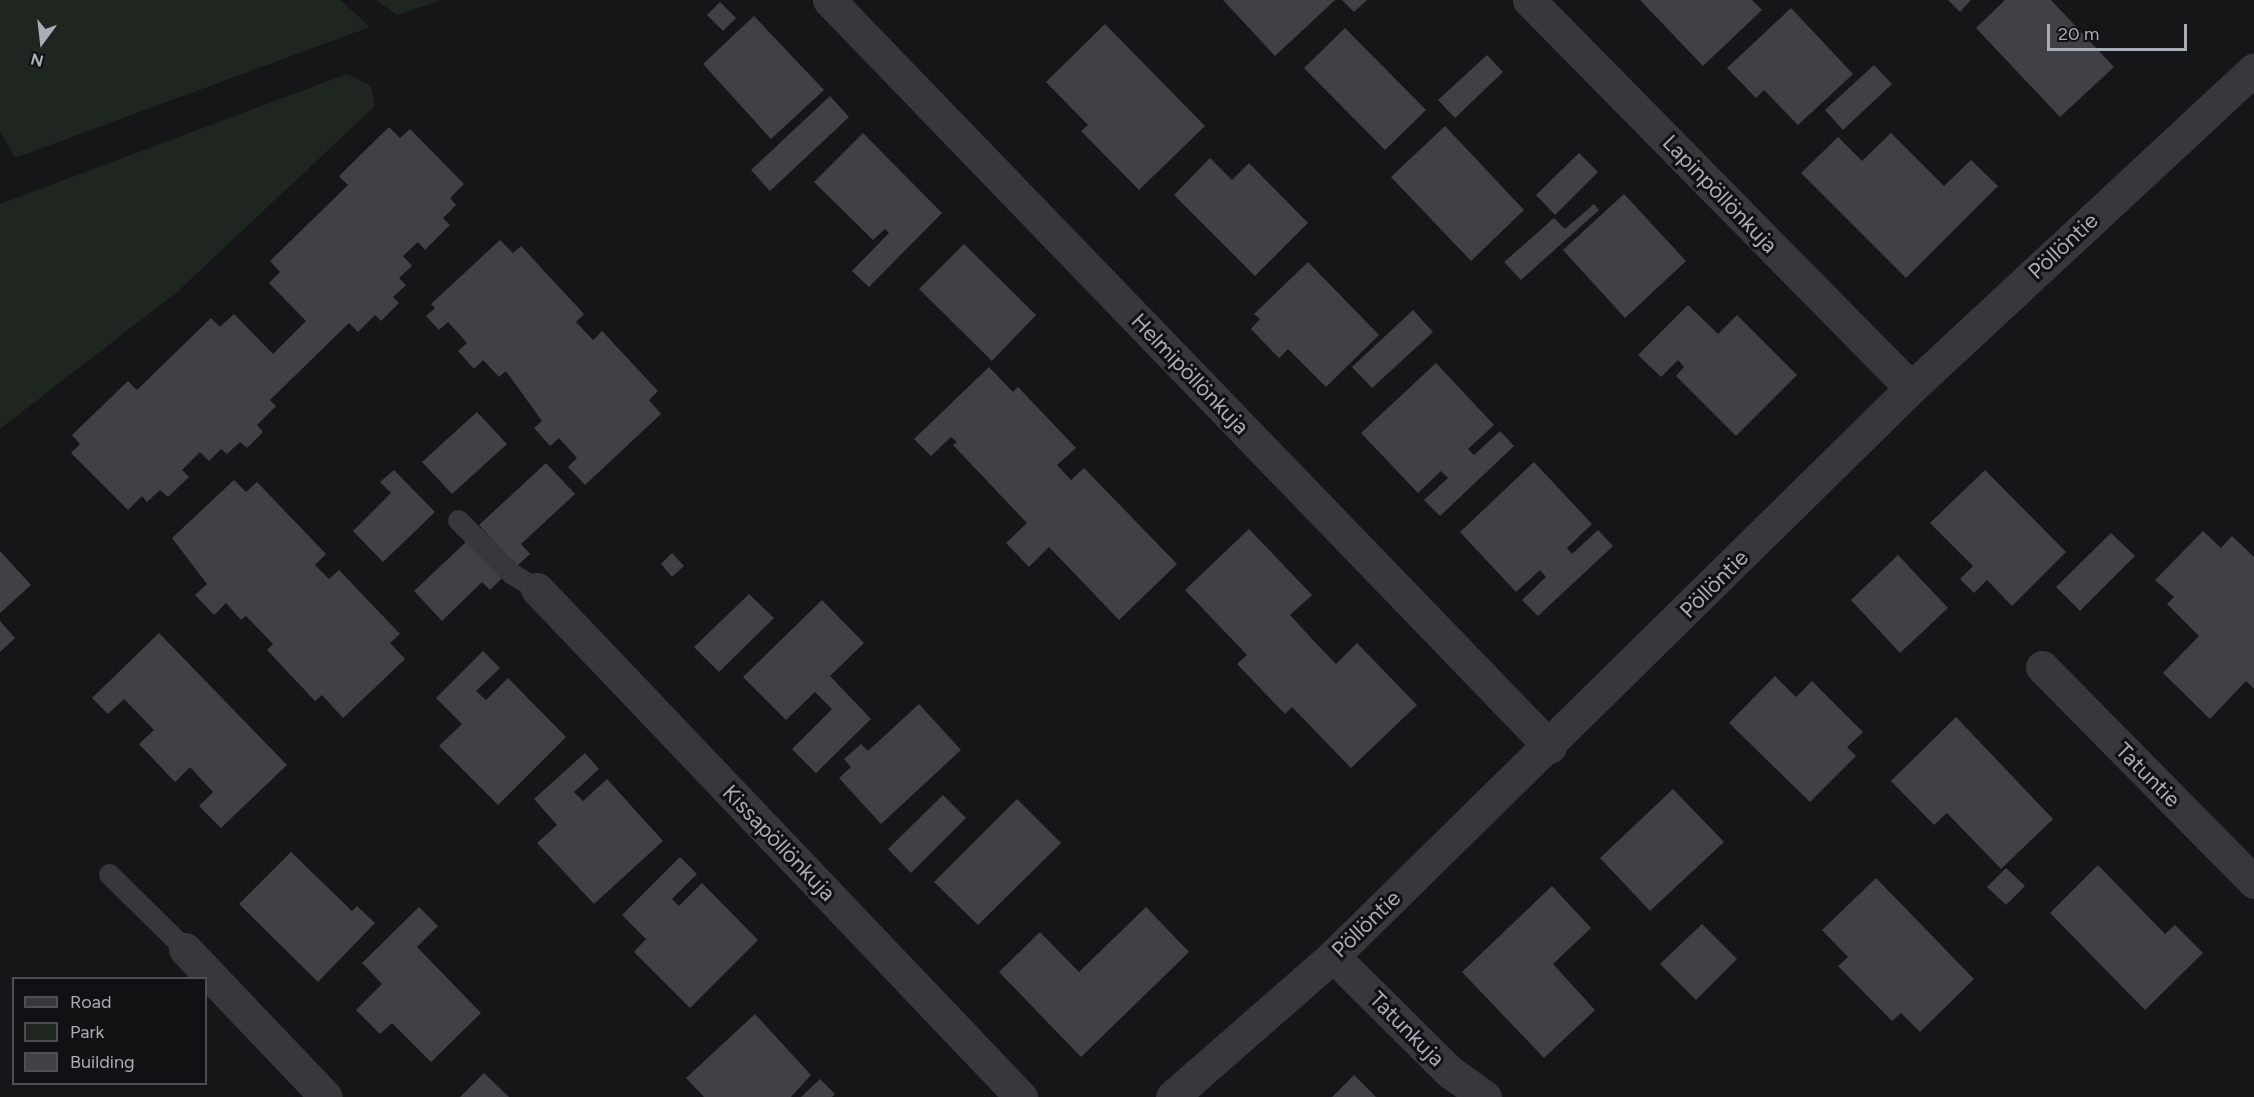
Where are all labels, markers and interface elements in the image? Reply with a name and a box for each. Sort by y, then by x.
north arrow [12,12,72,72]
scale bar [2050,12,2190,50]
text: 20 m [2058,23,2099,45]
text: N [29,49,46,71]
street label: Lapinpöllönkuja [1657,130,1783,258]
street label: Pöllöntie [2023,207,2103,285]
street label: Helmipöllönkuja [1126,308,1254,440]
street label: Pöllöntie [1674,544,1754,624]
street label: Tatuntie [2110,737,2186,813]
street label: Kissapöllönkuja [717,780,841,906]
street label: Pöllöntie [1326,885,1406,963]
legend [12,977,207,1085]
street label: Tatunkuja [1364,986,1450,1072]
text: Road [70,991,111,1013]
text: Park [70,1021,104,1043]
text: Building [70,1051,135,1073]

